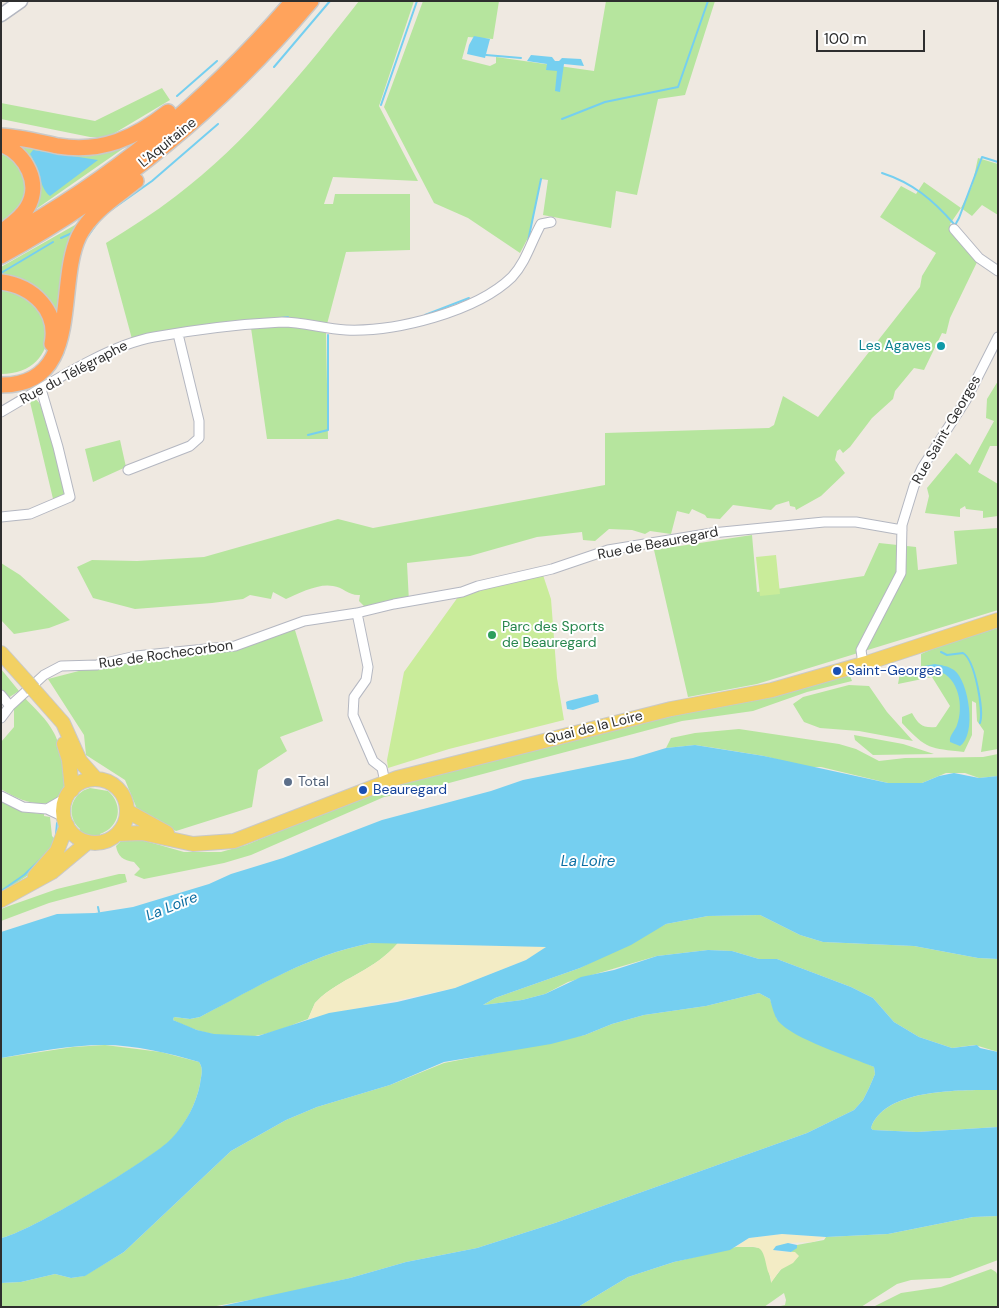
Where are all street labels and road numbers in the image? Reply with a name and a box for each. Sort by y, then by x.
street label: L'Aquitaine [136,115,200,171]
street label: Rue du Télégraphe [17,338,131,408]
street label: Rue Saint-Georges [909,373,985,487]
street label: Rue de Beauregard [596,524,720,564]
street label: Rue de Rochecorbon [98,637,234,673]
street label: Quai de la Loire [543,708,645,748]

